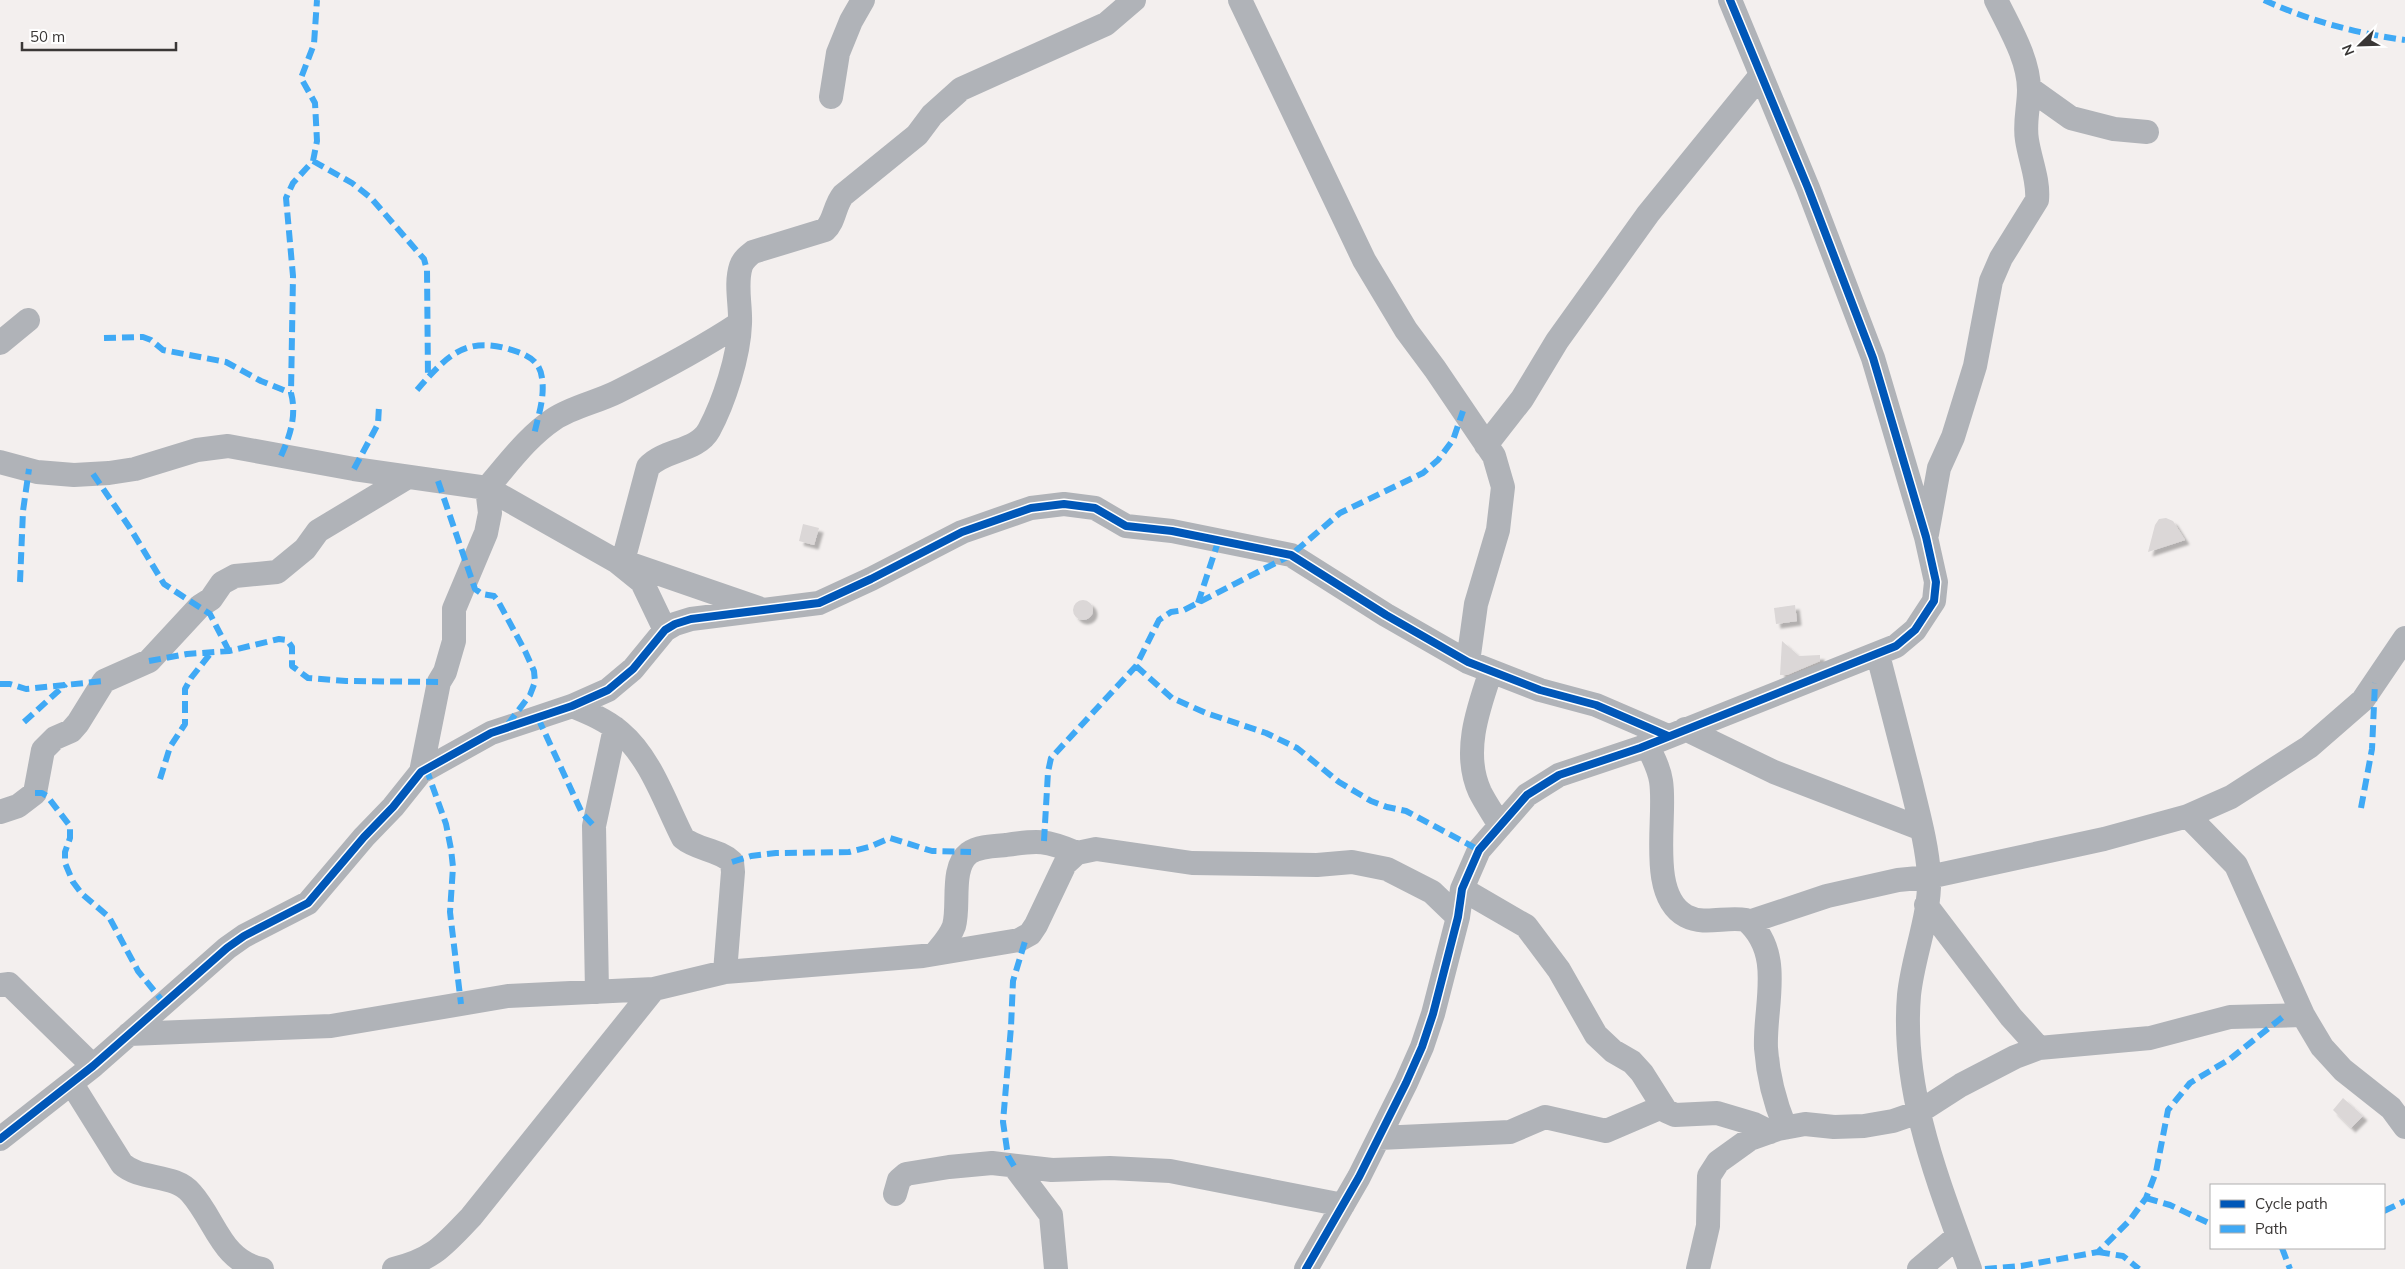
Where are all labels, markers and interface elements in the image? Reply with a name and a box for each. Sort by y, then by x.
scale bar [22,20,176,52]
north arrow [2335,20,2385,70]
text: 50 m [30,27,65,46]
text: N [2338,42,2358,58]
legend [2210,1184,2385,1249]
text: Cycle path [2255,1194,2328,1213]
text: Path [2255,1219,2287,1238]

